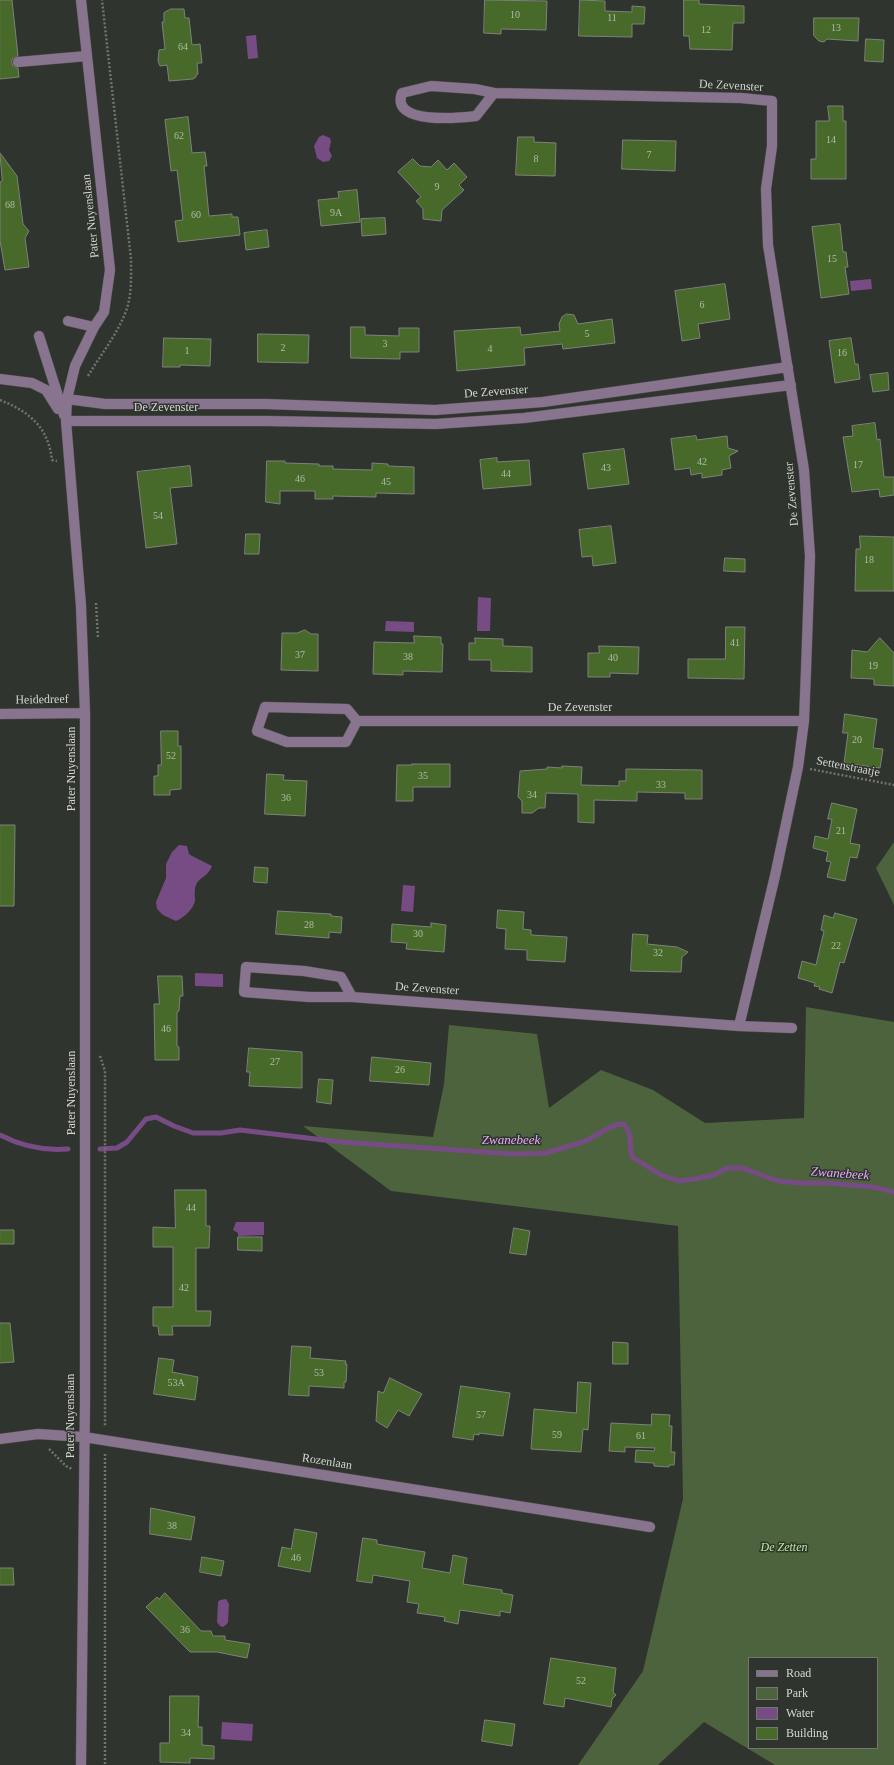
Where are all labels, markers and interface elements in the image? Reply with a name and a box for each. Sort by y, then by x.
house number: 10 [510,9,520,21]
house number: 11 [607,12,617,24]
house number: 13 [831,22,841,34]
house number: 12 [701,24,711,36]
house number: 64 [178,41,188,53]
street label: De Zevenster [699,77,763,95]
house number: 62 [174,130,184,142]
house number: 14 [826,134,836,146]
house number: 7 [646,149,652,161]
house number: 8 [534,153,538,165]
street label: Pater Nuyenslaan [79,173,103,259]
house number: 9 [434,181,440,193]
house number: 68 [5,199,15,211]
house number: 9A [330,207,342,219]
house number: 60 [191,209,201,221]
house number: 15 [827,253,837,265]
house number: 6 [700,299,704,311]
house number: 5 [584,328,590,340]
house number: 3 [382,338,388,350]
house number: 2 [280,342,286,354]
house number: 4 [488,343,492,355]
house number: 1 [184,345,190,357]
house number: 16 [837,347,847,359]
street label: De Zevenster [463,383,529,401]
street label: De Zevenster [134,401,198,415]
house number: 42 [697,456,707,468]
house number: 17 [853,459,863,471]
street label: De Zevenster [782,461,802,527]
house number: 43 [601,462,611,474]
house number: 44 [501,468,511,480]
house number: 46 [295,473,305,485]
house number: 45 [381,476,391,488]
house number: 54 [153,510,163,522]
house number: 18 [864,554,874,566]
house number: 41 [730,637,740,649]
house number: 37 [295,649,305,661]
house number: 38 [403,651,413,663]
house number: 40 [608,652,618,664]
house number: 19 [868,660,878,672]
street label: Heidedreef [15,692,69,708]
street label: De Zevenster [548,701,612,715]
street label: Pater Nuyenslaan [65,727,79,811]
house number: 20 [852,734,862,746]
house number: 52 [166,750,176,762]
street label: Settenstraatje [815,754,881,780]
house number: 35 [418,770,428,782]
house number: 33 [656,779,666,791]
house number: 34 [527,789,537,801]
house number: 36 [281,792,291,804]
house number: 21 [836,825,846,837]
house number: 28 [304,919,314,931]
house number: 30 [413,928,423,940]
house number: 22 [831,940,841,952]
house number: 32 [653,947,663,959]
street label: De Zevenster [394,980,460,998]
house number: 46 [161,1023,171,1035]
street label: Pater Nuyenslaan [65,1051,79,1135]
house number: 27 [270,1056,280,1068]
house number: 26 [395,1064,405,1076]
water label: Zwanebeek [482,1133,540,1149]
water label: Zwanebeek [810,1164,870,1184]
house number: 44 [186,1202,196,1214]
house number: 42 [179,1282,189,1294]
house number: 53 [314,1367,324,1379]
street label: Pater Nuyenslaan [64,1374,78,1458]
house number: 53A [167,1377,185,1389]
house number: 57 [476,1409,486,1421]
house number: 59 [552,1429,562,1441]
house number: 61 [636,1430,646,1442]
street label: Rozenlaan [301,1451,353,1473]
house number: 38 [167,1520,177,1532]
park label: De Zetten [761,1541,807,1555]
house number: 46 [291,1552,301,1564]
house number: 36 [180,1624,190,1636]
legend [748,1657,878,1749]
text: Road [786,1666,811,1680]
house number: 52 [576,1675,586,1687]
text: Park [786,1686,808,1700]
text: Water [786,1706,814,1720]
text: Building [786,1726,828,1740]
house number: 34 [181,1727,191,1739]

